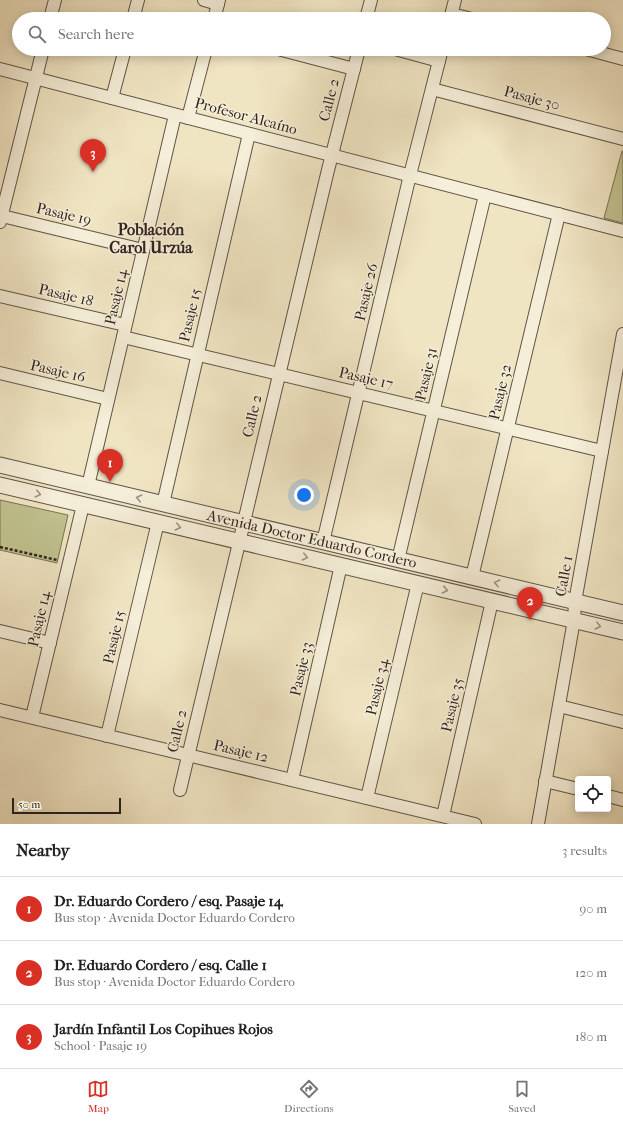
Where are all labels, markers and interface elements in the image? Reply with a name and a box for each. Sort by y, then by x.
search box [12,12,611,56]
icon: search [26,23,48,45]
text: Search here [58,25,134,43]
street label: Calle 2 [315,76,343,123]
street label: Pasaje 30 [502,82,562,114]
street label: Profesor Alcaíno [193,94,300,138]
pin: 3 [80,139,106,172]
street label: Pasaje 19 [35,199,93,229]
district label: Población Carol Urzúa [109,220,193,257]
street label: Pasaje 26 [351,261,382,323]
street label: Pasaje 14 [101,266,131,327]
street label: Pasaje 18 [37,280,95,310]
street label: Pasaje 15 [175,286,205,344]
street label: Pasaje 31 [411,346,441,402]
street label: Pasaje 16 [29,356,88,386]
street label: Pasaje 32 [485,362,515,422]
street label: Pasaje 17 [337,363,395,393]
street label: Calle 2 [238,392,266,439]
pin: 1 [97,449,123,482]
your location [294,485,314,505]
one-way arrow [35,489,41,497]
one-way arrow [135,494,142,503]
street label: Avenida Doctor Eduardo Cordero [204,506,419,572]
one-way arrow [175,522,181,530]
one-way arrow [301,552,308,560]
street label: Calle 1 [552,554,576,598]
one-way arrow [493,579,500,588]
one-way arrow [442,585,448,593]
pin: 2 [517,587,543,620]
street label: Pasaje 14 [24,588,54,649]
street label: Pasaje 15 [99,608,129,666]
one-way arrow [595,621,602,630]
street label: Pasaje 33 [286,640,316,698]
street label: Pasaje 34 [362,656,393,717]
street label: Pasaje 35 [437,676,467,734]
street label: Calle 2 [163,707,191,754]
street label: Pasaje 12 [212,736,270,766]
map controls [575,776,611,812]
button: locate [575,776,611,812]
scale bar [12,796,121,815]
text: 50 m [18,798,40,811]
text: Nearby [16,840,70,860]
text: 3 results [562,843,607,858]
text: Dr. Eduardo Cordero / esq. Pasaje 14 [54,892,283,910]
text: 1 [27,901,31,916]
text: 90 m [579,901,607,916]
text: Bus stop · Avenida Doctor Eduardo Cordero [54,910,295,925]
text: Dr. Eduardo Cordero / esq. Calle 1 [54,956,267,974]
text: 2 [26,965,32,980]
text: 120 m [575,965,607,980]
text: Bus stop · Avenida Doctor Eduardo Cordero [54,974,295,989]
text: Jardín Infantil Los Copihues Rojos [54,1020,273,1038]
text: 3 [26,1029,32,1044]
text: 180 m [575,1029,607,1044]
text: School · Pasaje 19 [54,1038,147,1053]
tab: Map [87,1078,109,1115]
tab: Directions [284,1078,334,1115]
tab: Saved [508,1078,536,1115]

